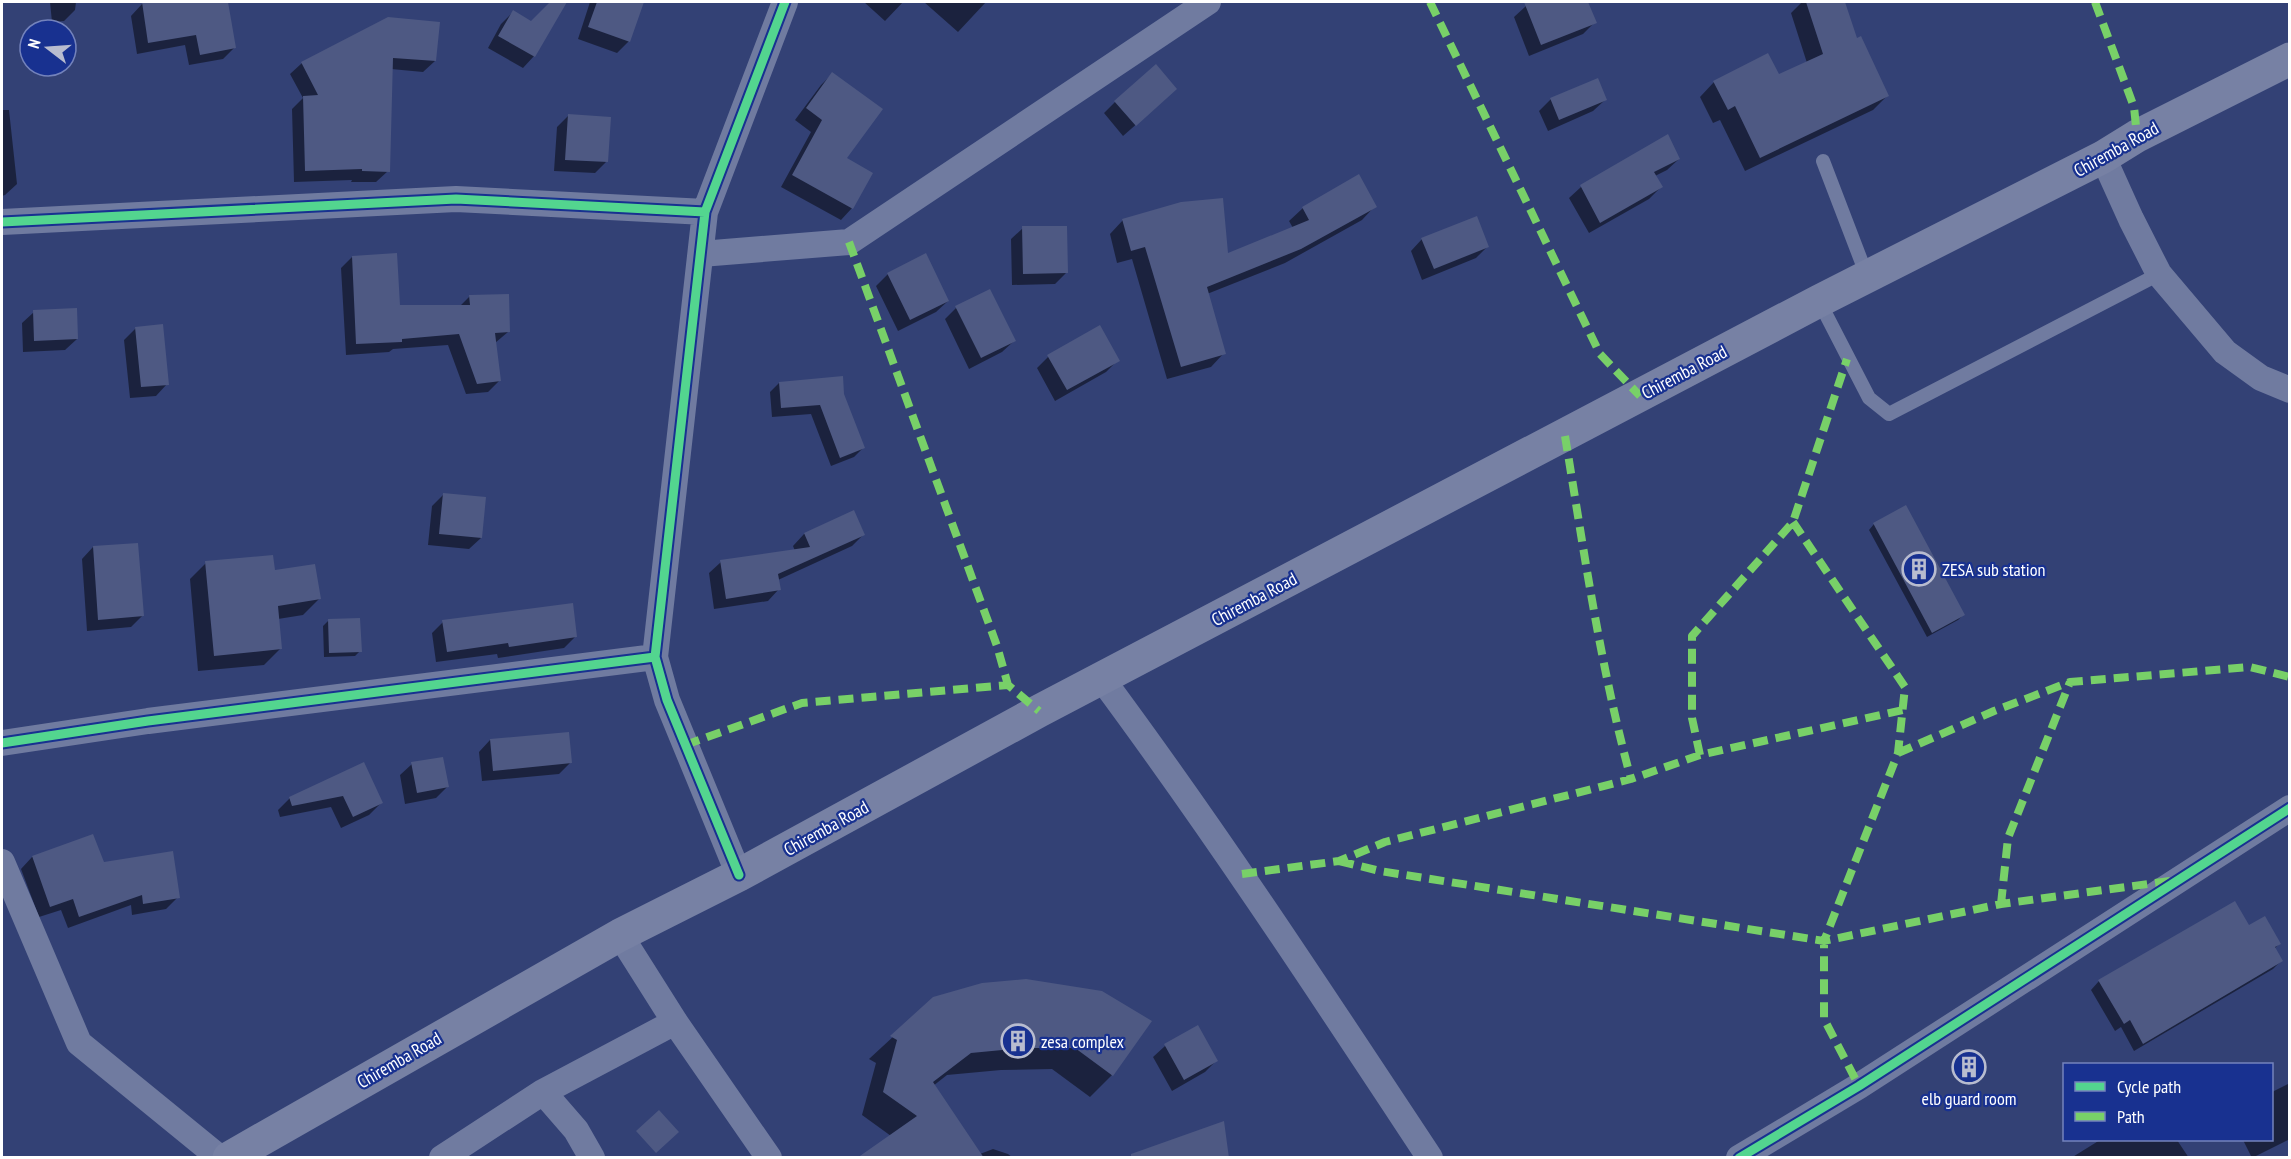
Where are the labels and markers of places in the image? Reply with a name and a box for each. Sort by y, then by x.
building icon: ZESA sub station [1901,551,1937,587]
place label: ZESA sub station [1942,558,2045,581]
building icon: zesa complex [1000,1023,1036,1059]
place label: zesa complex [1041,1030,1125,1053]
building icon: elb guard room [1951,1049,1987,1085]
place label: elb guard room [1922,1087,2016,1110]

